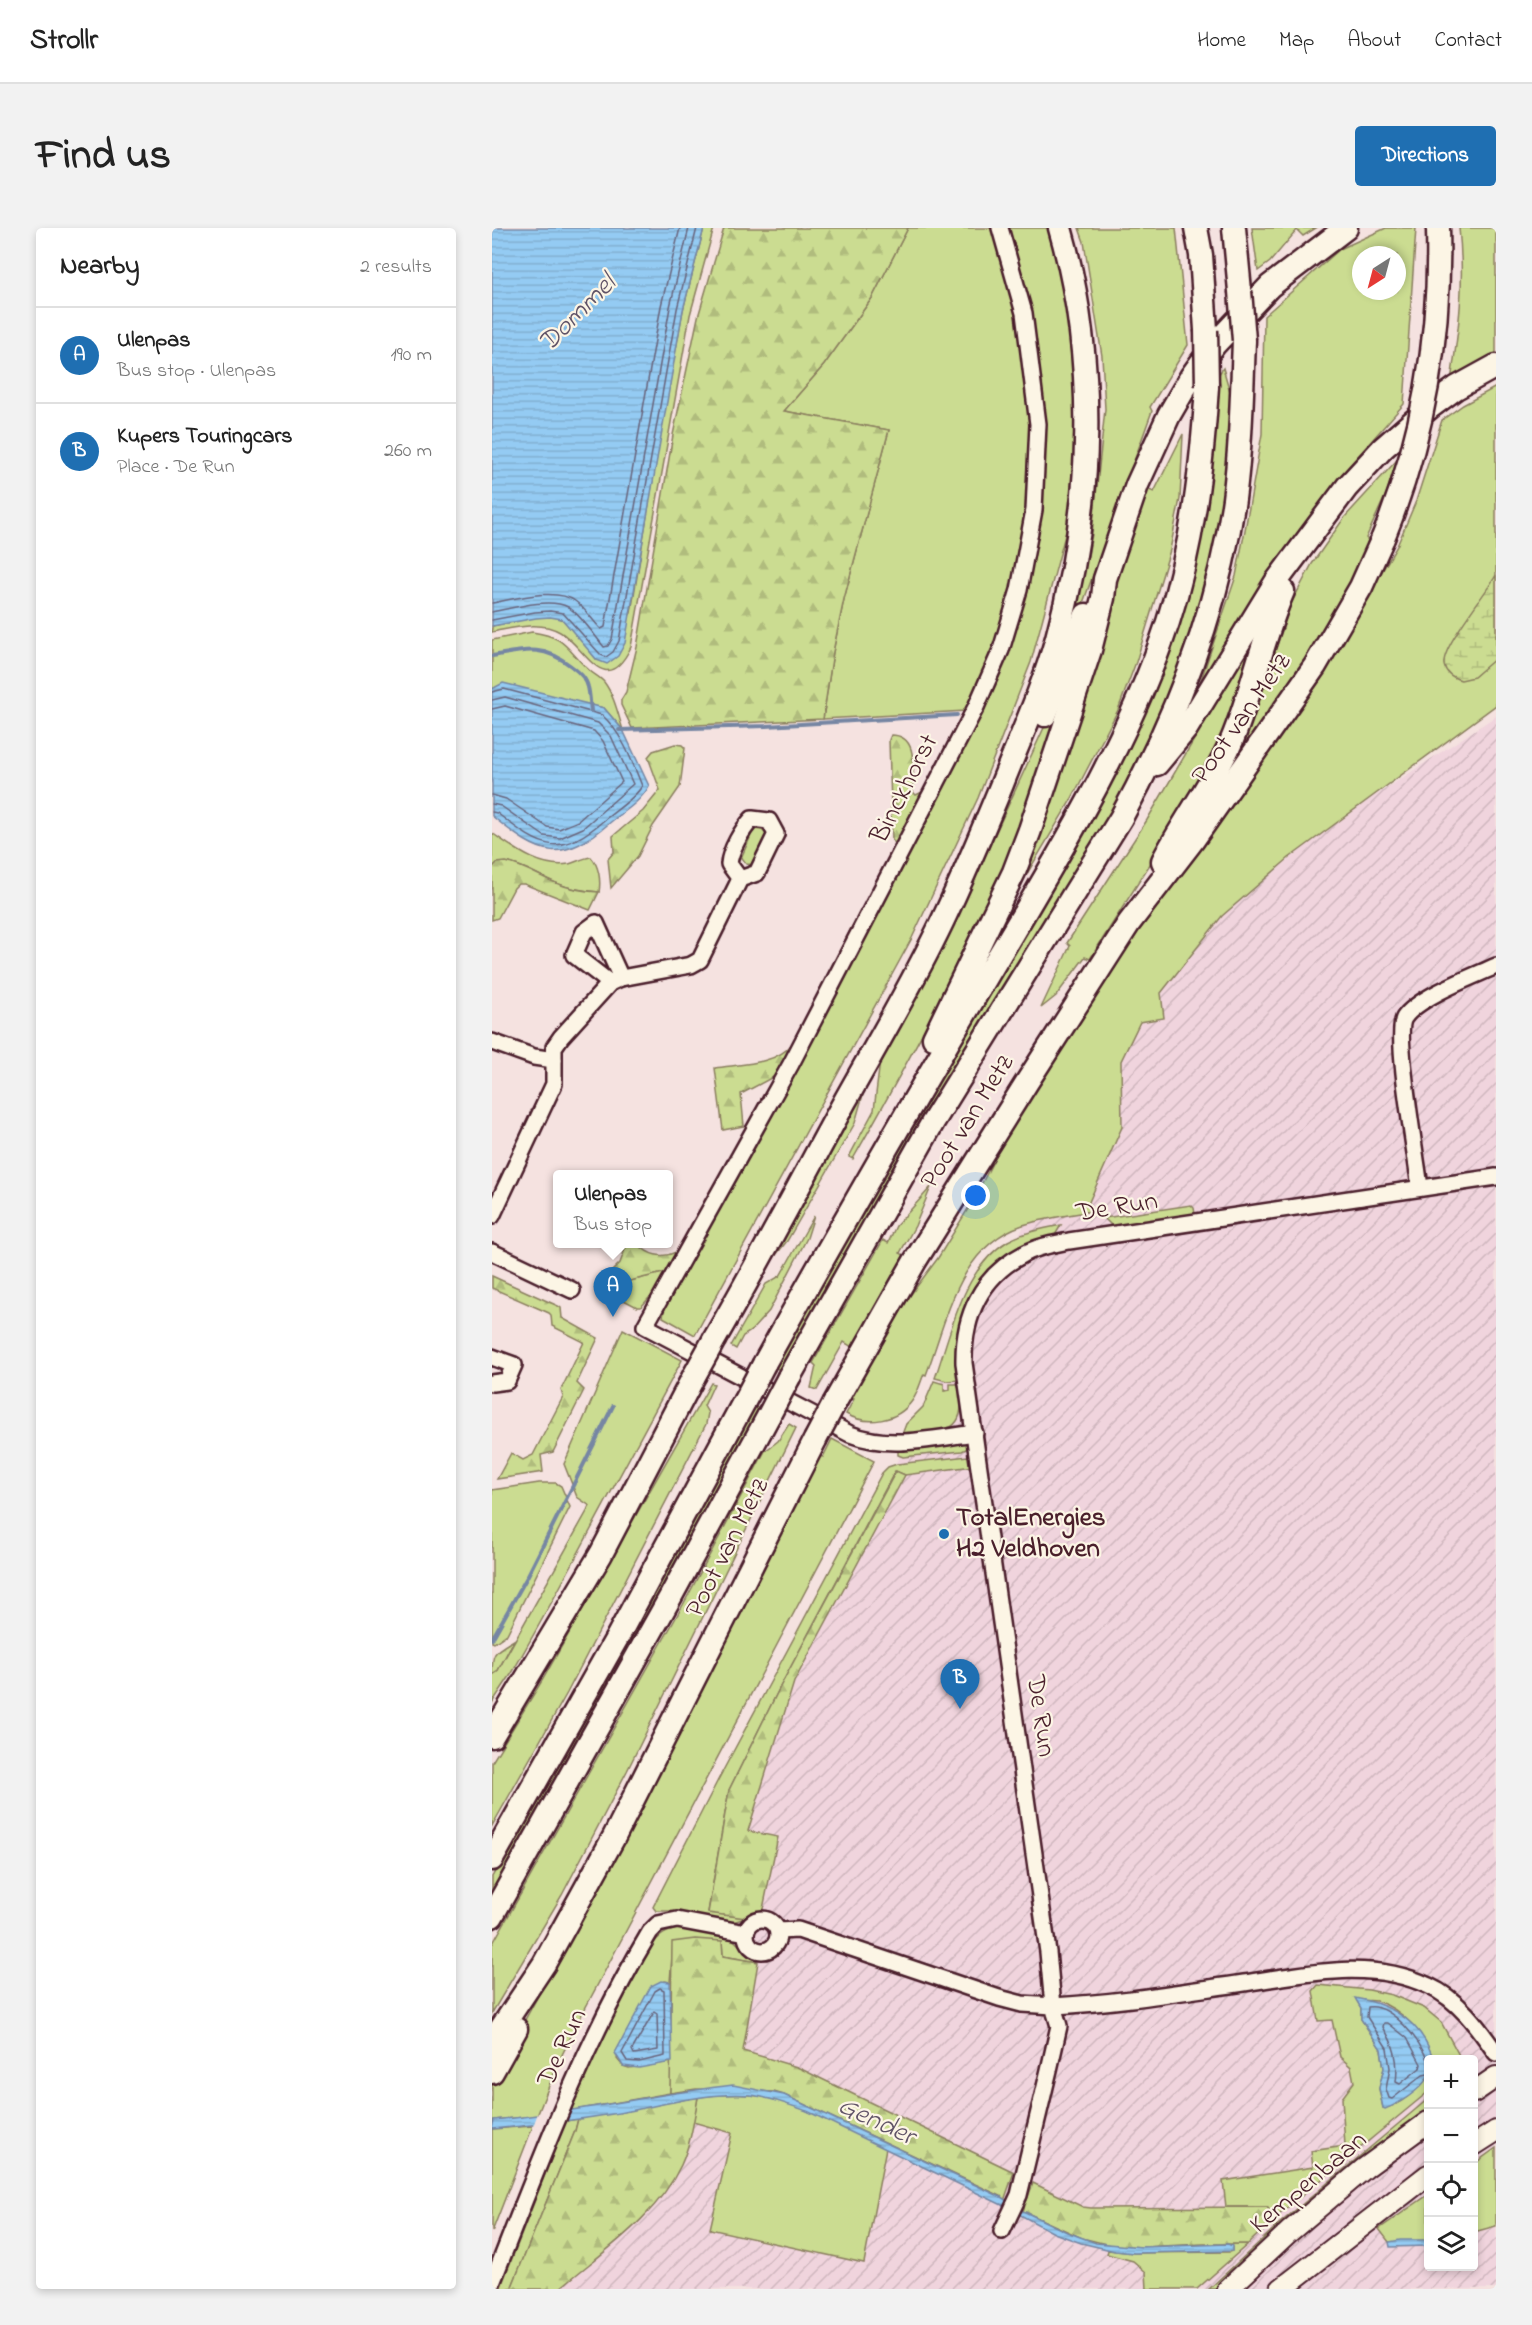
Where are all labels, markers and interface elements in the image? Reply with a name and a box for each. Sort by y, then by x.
text: Strollr [30,21,98,62]
text: Home [1197,26,1246,56]
text: Map [1279,26,1314,56]
text: About [1347,26,1401,56]
text: Contact [1434,26,1502,56]
text: Find us [36,126,171,187]
button: Directions [1355,126,1496,186]
north arrow [1352,246,1406,300]
text: Nearby [60,248,139,286]
text: 2 results [360,253,432,282]
water label: Dommel [530,263,629,362]
text: Ulenpas [117,325,190,357]
text: A [73,341,86,370]
text: 190 m [390,341,432,370]
text: Bus stop · Ulenpas [117,357,276,386]
text: Kupers Touringcars [117,421,292,453]
text: B [73,437,86,466]
text: 260 m [384,437,432,466]
text: Place · De Run [117,453,235,482]
street label: Poot van Metz [1182,645,1302,792]
street label: Binckhorst [860,727,949,851]
street label: Poot van Metz [911,1047,1025,1197]
popup [553,1170,673,1248]
text: Ulenpas [574,1179,647,1211]
your location [961,1181,990,1210]
street label: De Run [1072,1182,1161,1234]
text: Bus stop [574,1211,652,1240]
pin: A [594,1268,632,1317]
street label: Poot van Metz [676,1471,780,1625]
place label: TotalEnergies H2 Veldhoven [956,1499,1106,1569]
marker: TotalEnergies H2 Veldhoven [937,1527,951,1541]
pin: B [940,1660,980,1709]
street label: De Run [1015,1672,1065,1759]
street label: De Run [528,2002,598,2094]
map controls [1424,2055,1478,2271]
button: + [1424,2055,1478,2109]
water label: Gender [831,2086,924,2159]
button: − [1424,2109,1478,2163]
street label: Kempenbaan [1242,2122,1376,2244]
button: locate [1424,2163,1478,2217]
button: layers [1424,2217,1478,2271]

